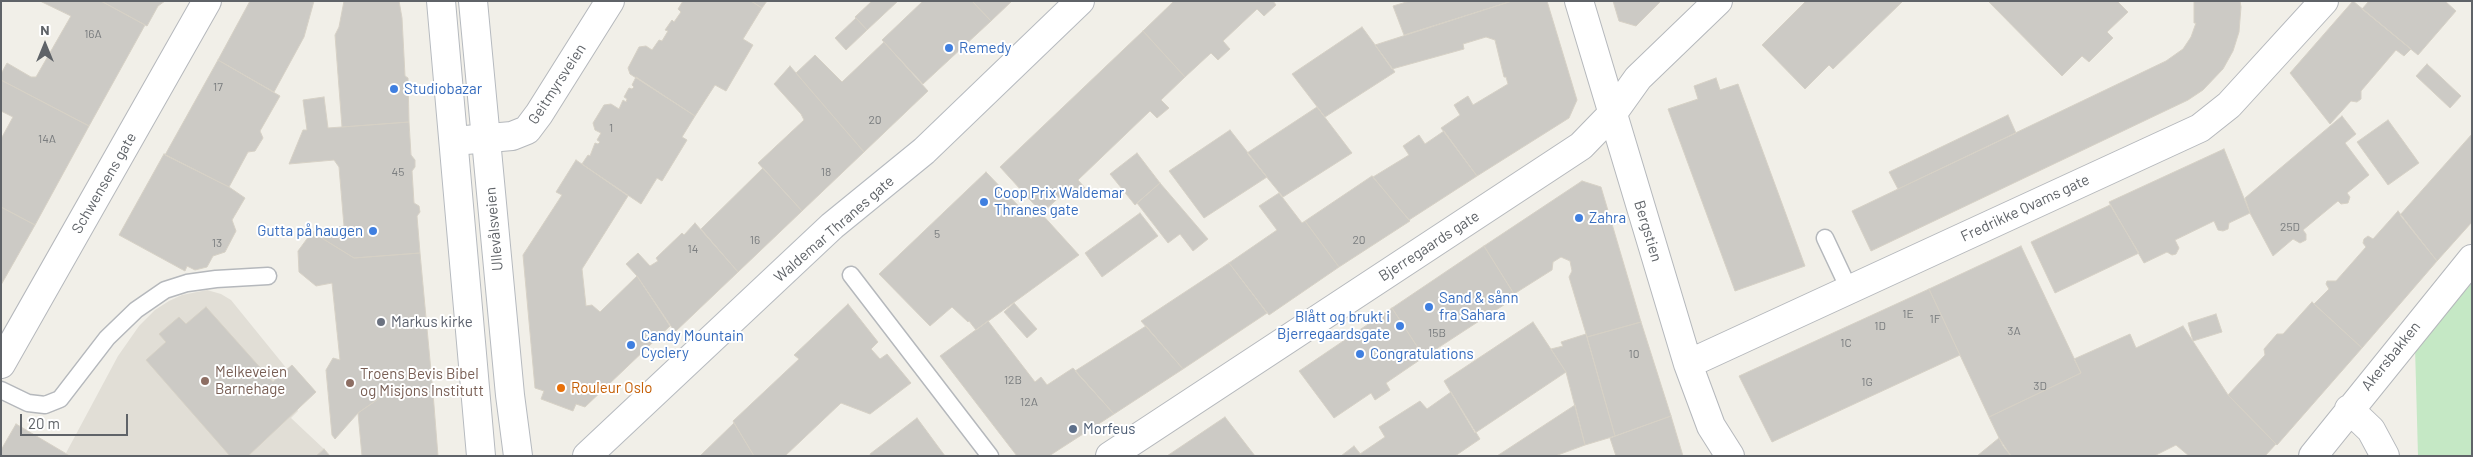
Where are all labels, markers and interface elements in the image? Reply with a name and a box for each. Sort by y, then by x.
north arrow [20,20,70,70]
text: N [40,21,50,38]
house number: 16A [84,27,102,41]
place label: Remedy [959,39,1012,57]
street label: Geitmyrsveien [524,40,590,128]
marker: Remedy [943,42,955,54]
house number: 17 [213,80,223,94]
place label: Studiobazar [404,80,482,98]
marker: Studiobazar [388,83,400,95]
house number: 20 [868,113,882,127]
house number: 1 [609,121,613,135]
street label: Schwensens gate [68,129,140,237]
house number: 14A [38,132,56,146]
house number: 45 [392,165,404,179]
house number: 18 [821,165,831,179]
street label: Fredrikke Qvams gate [1958,170,2092,246]
street label: Waldemar Thranes gate [770,172,898,286]
place label: Coop Prix Waldemar Thranes gate [994,184,1124,219]
street label: Ullevålsveien [481,186,507,272]
marker: Coop Prix Waldemar Thranes gate [978,196,990,208]
street label: Bergstien [1630,198,1666,264]
street label: Bjerregaards gate [1375,207,1483,285]
place label: Zahra [1589,209,1626,227]
marker: Zahra [1573,212,1585,224]
house number: 25D [2280,220,2300,234]
place label: Gutta på haugen [257,222,363,240]
marker: Gutta på haugen [367,225,379,237]
house number: 5 [934,227,940,241]
house number: 16 [750,233,760,247]
house number: 20 [1352,233,1366,247]
house number: 13 [212,236,222,250]
house number: 14 [688,242,698,256]
place label: Sand & sånn fra Sahara [1439,289,1518,324]
marker: Sand & sånn fra Sahara [1423,301,1435,313]
house number: 1E [1902,307,1914,321]
place label: Blått og brukt i Bjerregaardsgate [1277,308,1390,343]
house number: 1F [1929,312,1941,326]
place label: Markus kirke [391,313,473,331]
marker: Markus kirke [375,316,387,328]
street label: Akersbakken [2358,318,2424,394]
house number: 1D [1874,319,1886,333]
marker: Blått og brukt i Bjerregaardsgate [1394,320,1406,332]
house number: 3A [2007,324,2021,338]
house number: 15B [1428,326,1446,340]
place label: Candy Mountain Cyclery [641,327,744,362]
house number: 1C [1840,336,1852,350]
marker: Candy Mountain Cyclery [625,339,637,351]
place label: Congratulations [1370,345,1474,363]
house number: 10 [1629,347,1639,361]
marker: Congratulations [1354,348,1366,360]
place label: Melkeveien Barnehage [215,363,287,398]
place label: Troens Bevis Bibel og Misjons Institutt [360,365,484,400]
house number: 12B [1004,373,1022,387]
marker: Melkeveien Barnehage [199,375,211,387]
house number: 1G [1861,375,1873,389]
marker: Troens Bevis Bibel og Misjons Institutt [344,377,356,389]
place label: Rouleur Oslo [571,379,652,397]
house number: 3D [2033,379,2047,393]
marker: Rouleur Oslo [555,382,567,394]
house number: 12A [1020,395,1038,409]
scale bar [22,404,130,436]
text: 20 m [28,414,60,432]
place label: Morfeus [1083,420,1135,438]
marker: Morfeus [1067,423,1079,435]

